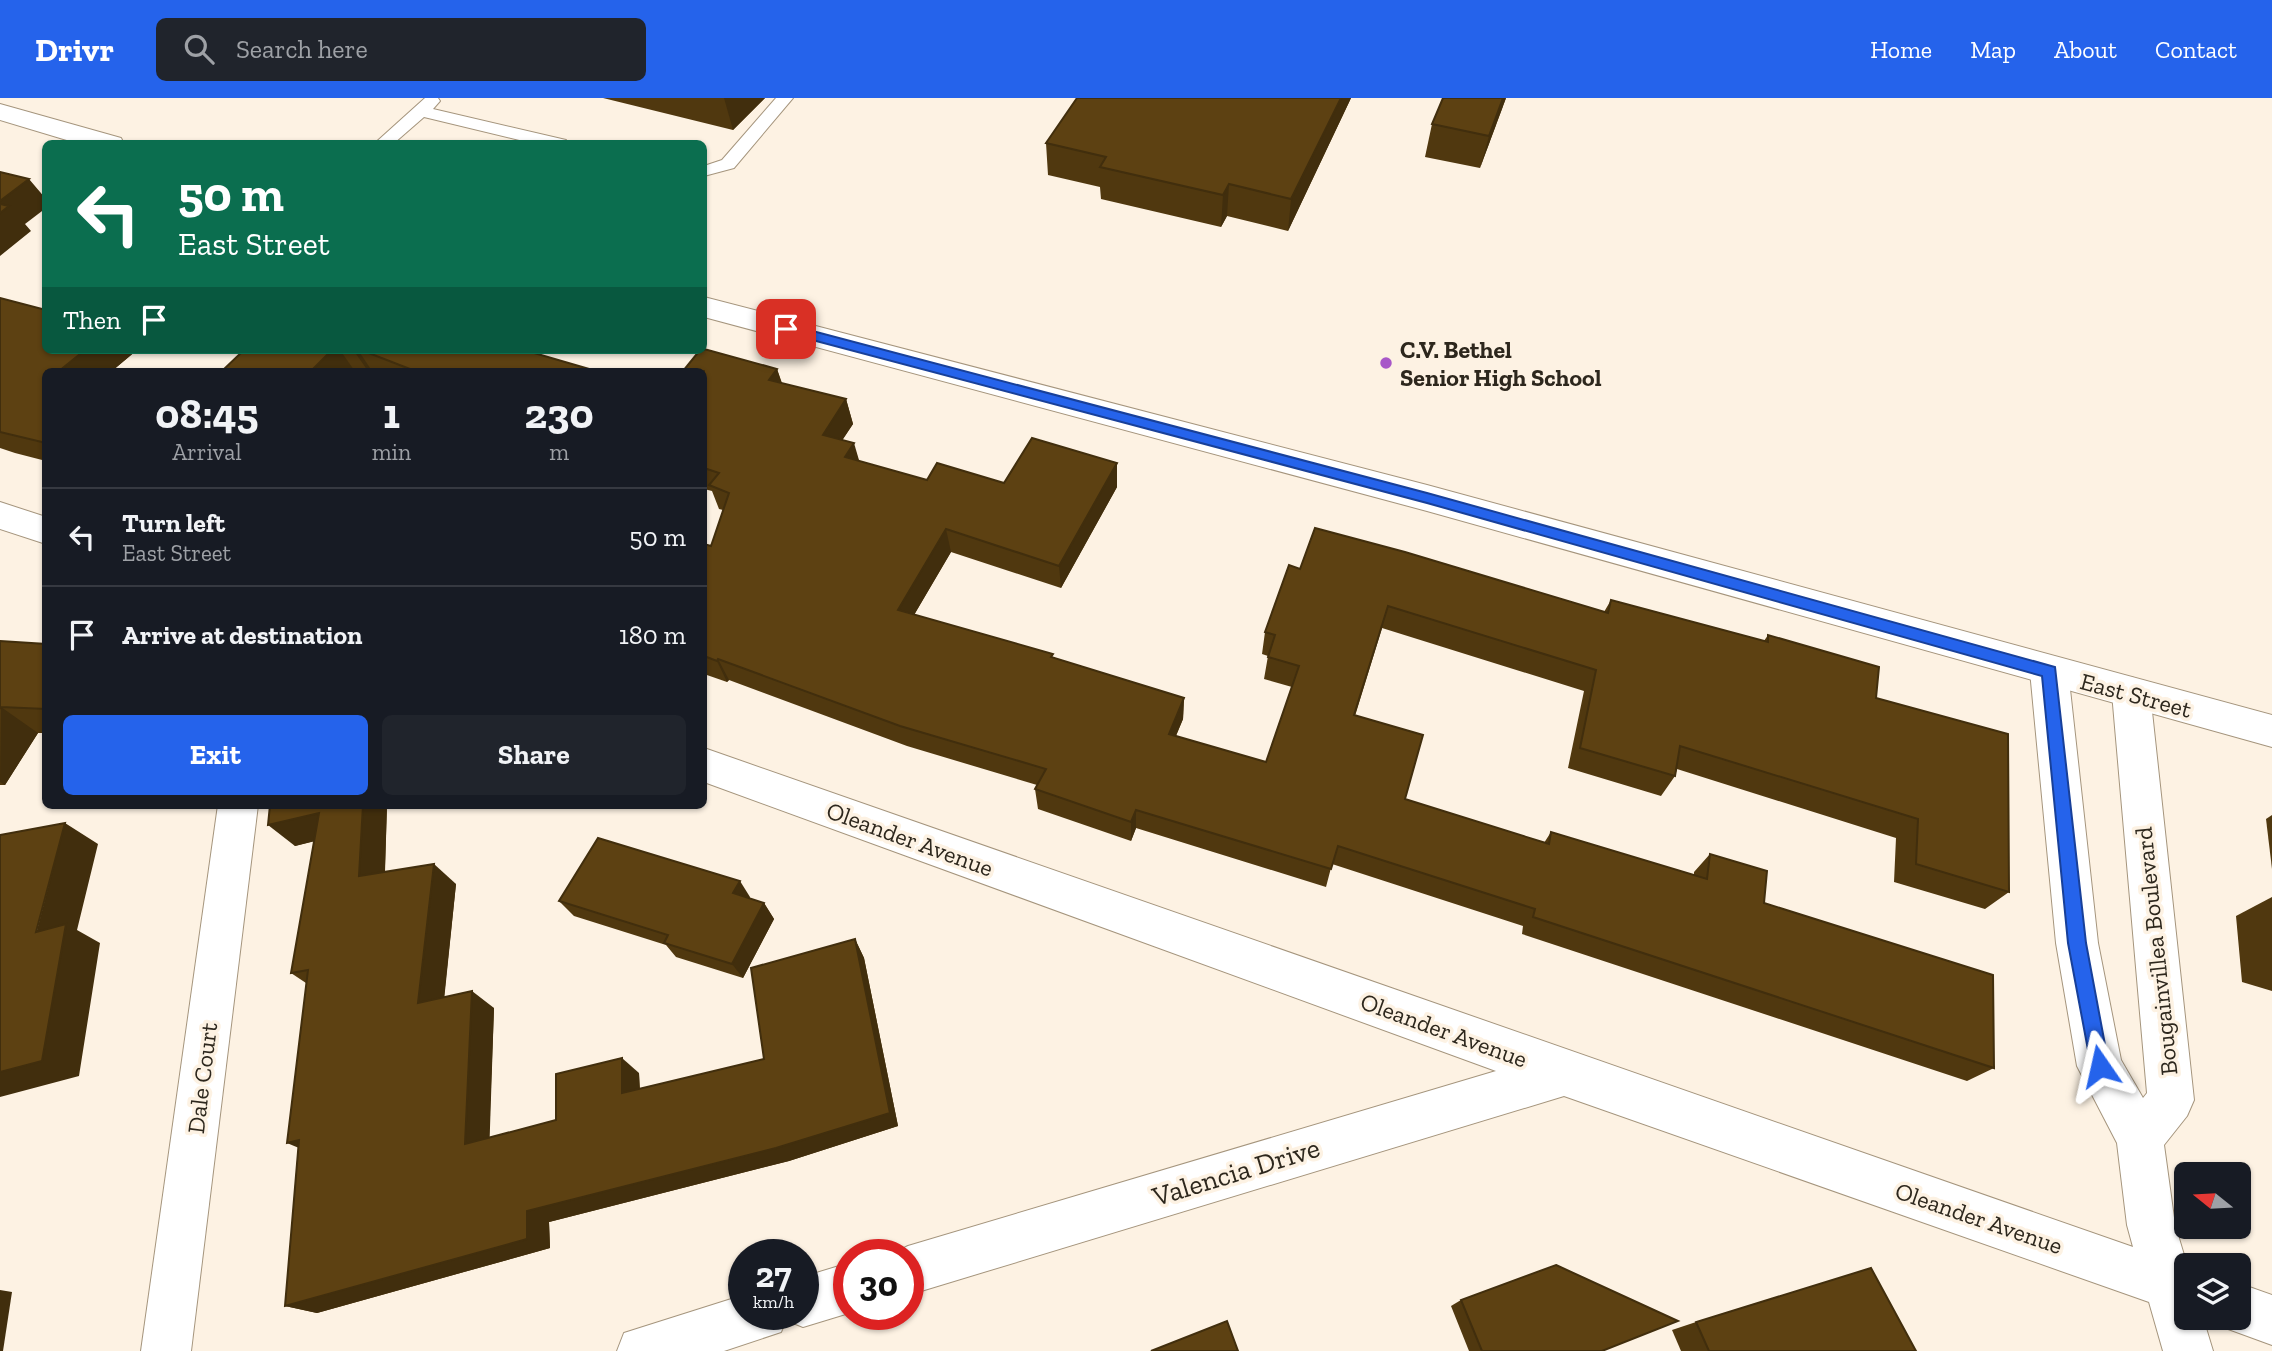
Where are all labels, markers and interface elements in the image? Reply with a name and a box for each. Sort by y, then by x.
search box [156,18,646,81]
text: Drivr [35,30,114,69]
icon: search [180,30,218,68]
text: Search here [236,33,368,65]
text: Home [1870,35,1932,64]
text: Map [1970,35,2016,64]
text: About [2054,35,2117,64]
text: Contact [2155,35,2237,64]
text: 50 m [178,165,284,224]
icon: left [63,168,154,259]
text: East Street [178,225,330,263]
pin [756,299,816,359]
icon: arrive [135,301,173,339]
text: Then [63,304,121,336]
icon: arrive [767,310,805,348]
place label: C.V. Bethel Senior High School [1400,335,1602,392]
marker: C.V. Bethel Senior High School [1378,355,1394,371]
text: 08:45 [155,388,258,439]
text: 1 [383,388,400,439]
text: 230 [525,388,594,439]
text: Arrival [172,438,242,466]
text: min [372,438,411,466]
text: m [549,438,569,466]
text: Turn left [122,507,225,539]
icon: left [63,518,101,556]
text: 50 m [629,521,686,553]
text: East Street [122,539,231,567]
icon: arrive [63,616,101,654]
text: Arrive at destination [122,619,362,651]
text: 180 m [619,619,686,651]
street label: East Street [2077,666,2195,724]
button: Exit [63,715,368,795]
button: Share [382,715,686,795]
street label: Oleander Avenue [823,795,997,883]
street label: Bougainvillea Boulevard [2129,825,2183,1077]
street label: Oleander Avenue [1357,986,1531,1074]
street label: Dale Court [181,1021,223,1135]
position arrow [2063,1029,2137,1103]
street label: Valencia Drive [1147,1131,1324,1213]
north arrow [2174,1162,2250,1239]
map controls [2174,1162,2251,1330]
street label: Oleander Avenue [1891,1176,2067,1260]
speed limit sign: 30 [833,1239,924,1330]
button: layers [2174,1253,2251,1330]
text: 27 [755,1254,792,1296]
text: km/h [753,1291,794,1313]

